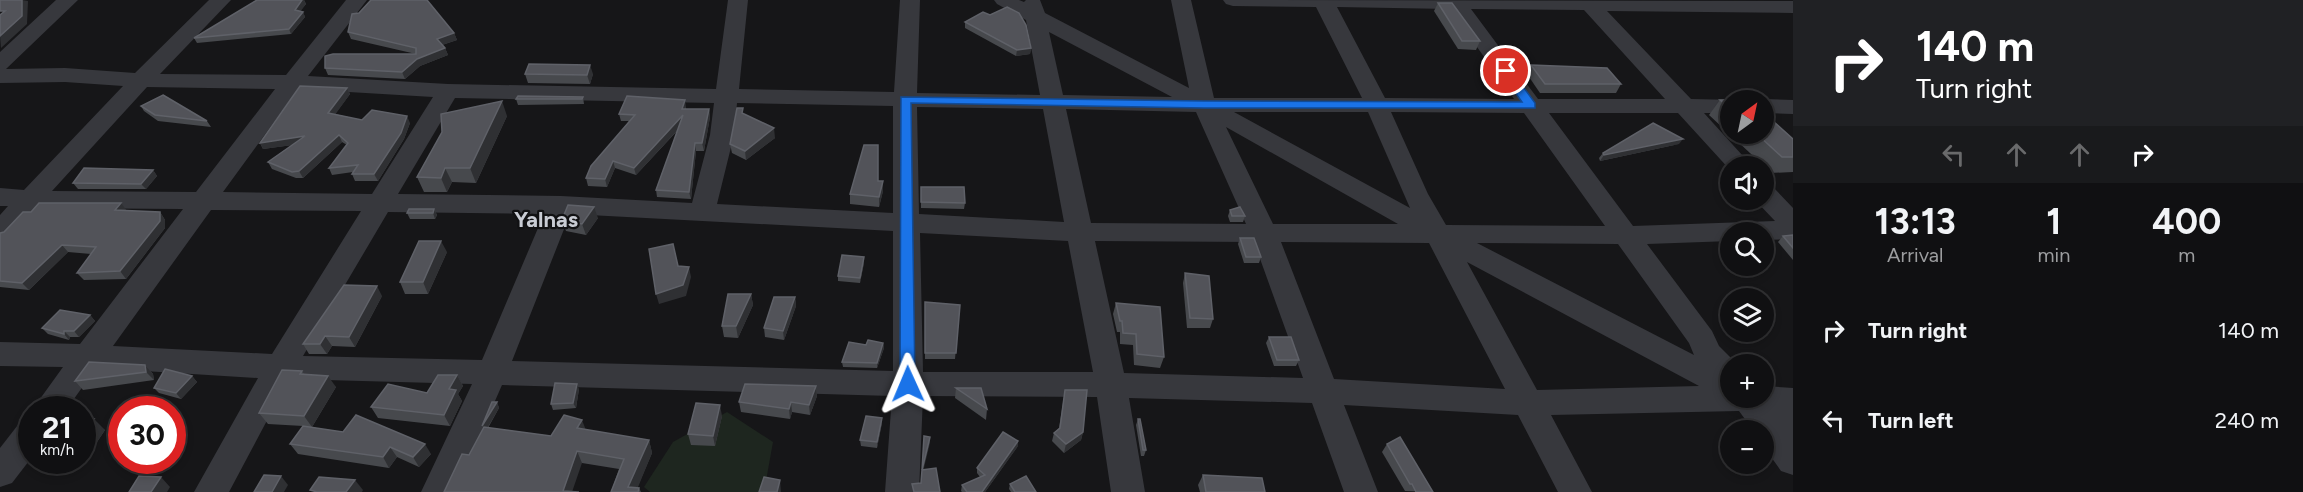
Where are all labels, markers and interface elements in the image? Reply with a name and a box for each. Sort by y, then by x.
text: 140 m [1916,21,2034,72]
icon: right [1817,24,1895,102]
pin [1480,45,1531,96]
icon: arrive [1489,54,1522,87]
text: Turn right [1916,72,2032,105]
north arrow [1720,90,1774,144]
map controls [1720,90,1774,474]
icon: left [1937,138,1970,171]
icon: ahead [2000,138,2033,171]
icon: ahead [2063,138,2096,171]
icon: right [2126,138,2159,171]
button: sound [1720,156,1774,210]
text: 13:13 [1875,200,1956,243]
text: 1 [2046,200,2062,243]
text: 400 [2152,200,2221,243]
district label: Yalnas [514,206,578,233]
button: search [1720,222,1774,276]
text: Arrival [1887,243,1943,267]
text: min [2037,243,2070,267]
text: m [2178,243,2195,267]
button: layers [1720,288,1774,342]
icon: right [1817,314,1850,347]
text: Turn right [1868,317,1967,344]
text: 140 m [2218,317,2279,344]
position arrow [876,352,940,416]
button: + [1720,354,1774,408]
speed limit sign: 30 [108,396,186,474]
icon: left [1817,404,1850,437]
text: Turn left [1868,407,1954,434]
text: 240 m [2215,407,2279,434]
text: 21 [42,409,72,446]
button: − [1720,420,1774,474]
text: km/h [40,441,74,459]

